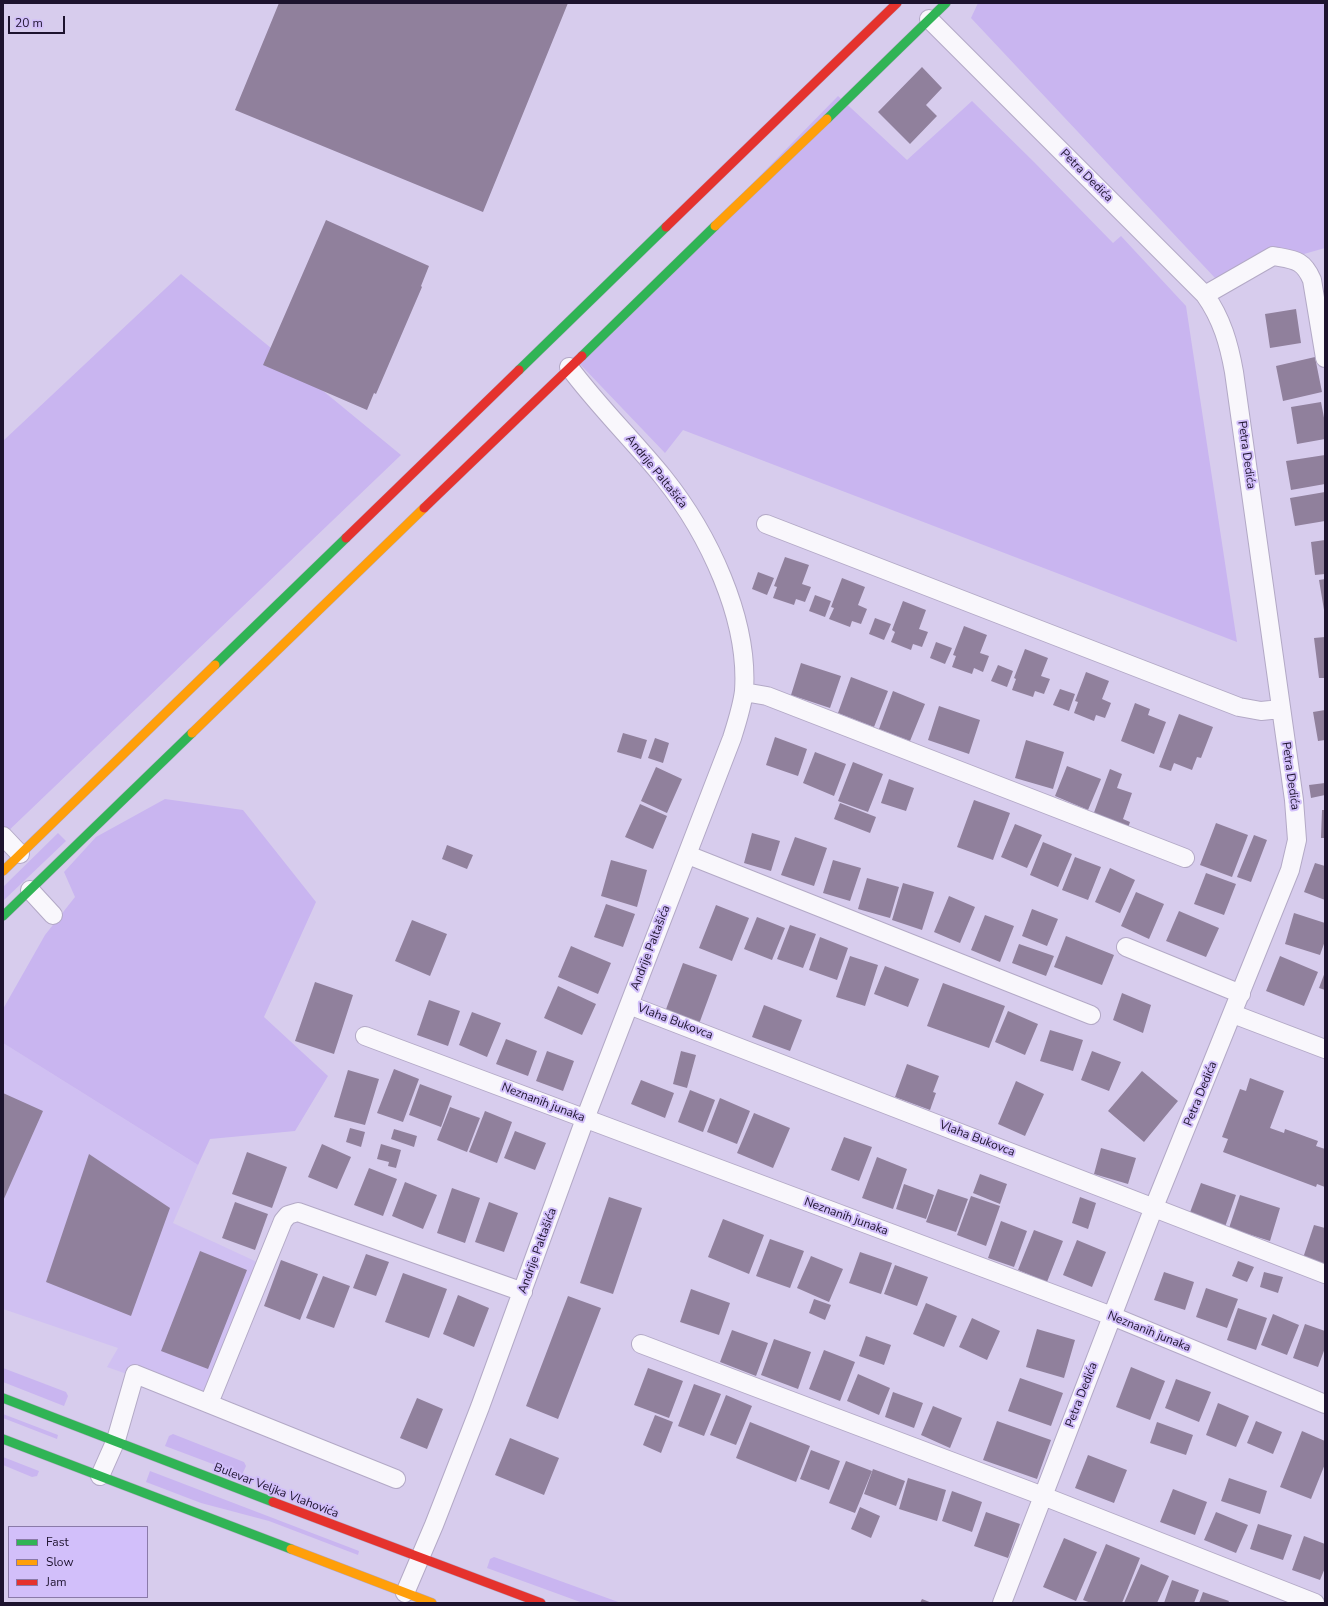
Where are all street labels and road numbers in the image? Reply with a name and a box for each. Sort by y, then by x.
street label: Petra Dedića [1057,147,1115,205]
street label: Petra Dedića [1234,420,1258,490]
street label: Andrije Paltašića [622,432,690,512]
street label: Petra Dedića [1278,741,1302,811]
street label: Andrije Paltašića [628,903,674,993]
street label: Vlaha Bukovca [635,1001,715,1043]
street label: Petra Dedića [1181,1060,1221,1128]
street label: Neznanih junaka [499,1080,587,1126]
street label: Vlaha Bukovca [937,1118,1017,1160]
street label: Neznanih junaka [802,1195,890,1239]
street label: Andrije Paltašića [516,1206,560,1296]
street label: Neznanih junaka [1105,1309,1193,1355]
street label: Petra Dedića [1063,1360,1101,1430]
street label: Bulevar Veljka Vlahovića [212,1461,340,1521]

